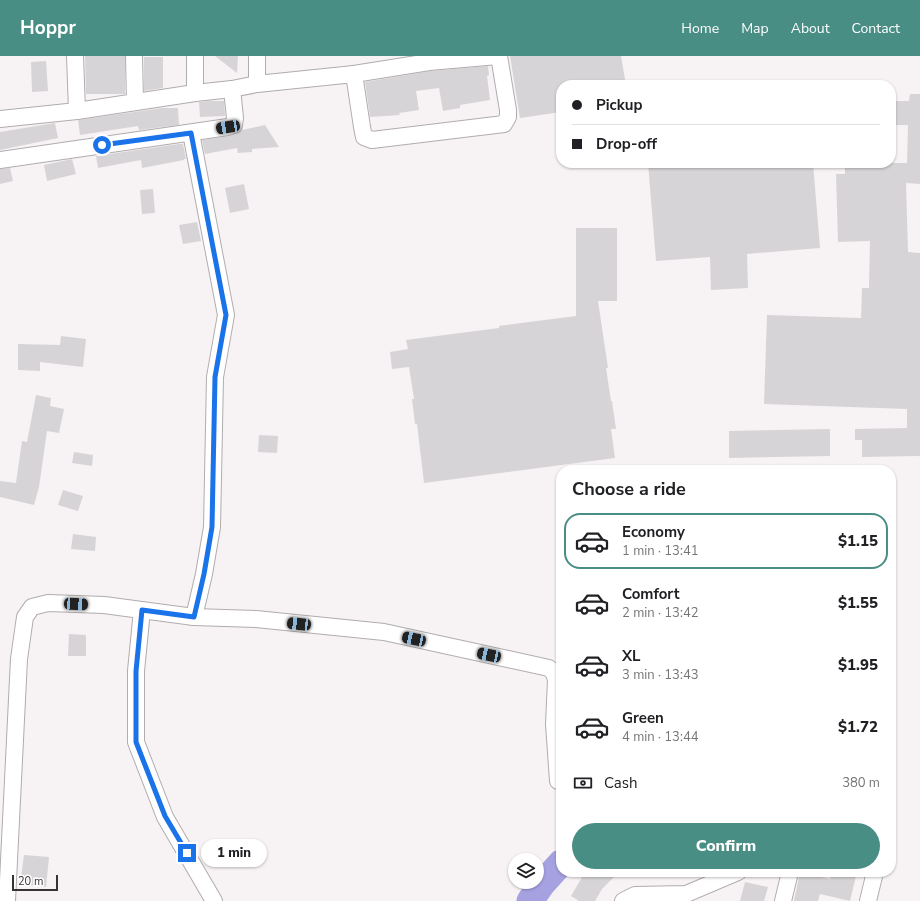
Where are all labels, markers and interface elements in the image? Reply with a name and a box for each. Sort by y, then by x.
text: Hoppr [20,15,76,41]
text: Home [681,19,719,38]
text: Map [741,19,769,38]
text: About [791,19,830,38]
text: Contact [852,19,900,38]
text: Pickup [596,95,642,115]
car [215,119,241,135]
text: Drop-off [596,134,657,154]
route start [93,136,111,154]
text: Choose a ride [572,477,686,501]
text: Economy [622,522,685,542]
icon: car [574,523,610,559]
text: $1.15 [838,531,878,551]
text: 1 min · 13:41 [622,542,698,560]
text: Comfort [622,584,679,604]
icon: car [574,585,610,621]
text: $1.55 [838,593,878,613]
car [64,597,88,611]
text: 2 min · 13:42 [622,604,698,622]
car [286,617,312,631]
car [401,631,427,647]
text: XL [622,646,641,666]
car [476,647,502,663]
icon: car [574,647,610,683]
text: $1.95 [838,655,878,675]
text: 3 min · 13:43 [622,666,698,684]
text: Green [622,708,664,728]
icon: car [574,709,610,745]
text: $1.72 [838,717,878,737]
text: 4 min · 13:44 [622,728,698,746]
icon: cash [572,772,594,794]
text: Cash [604,773,638,793]
text: 380 m [842,774,880,792]
button: Confirm [572,823,880,869]
callout: 1 min [201,839,267,867]
route end [178,844,196,862]
text: 1 min [217,844,251,862]
map controls [508,853,544,889]
button: layers [508,853,544,889]
scale bar [12,873,58,892]
text: 20 m [18,874,43,889]

